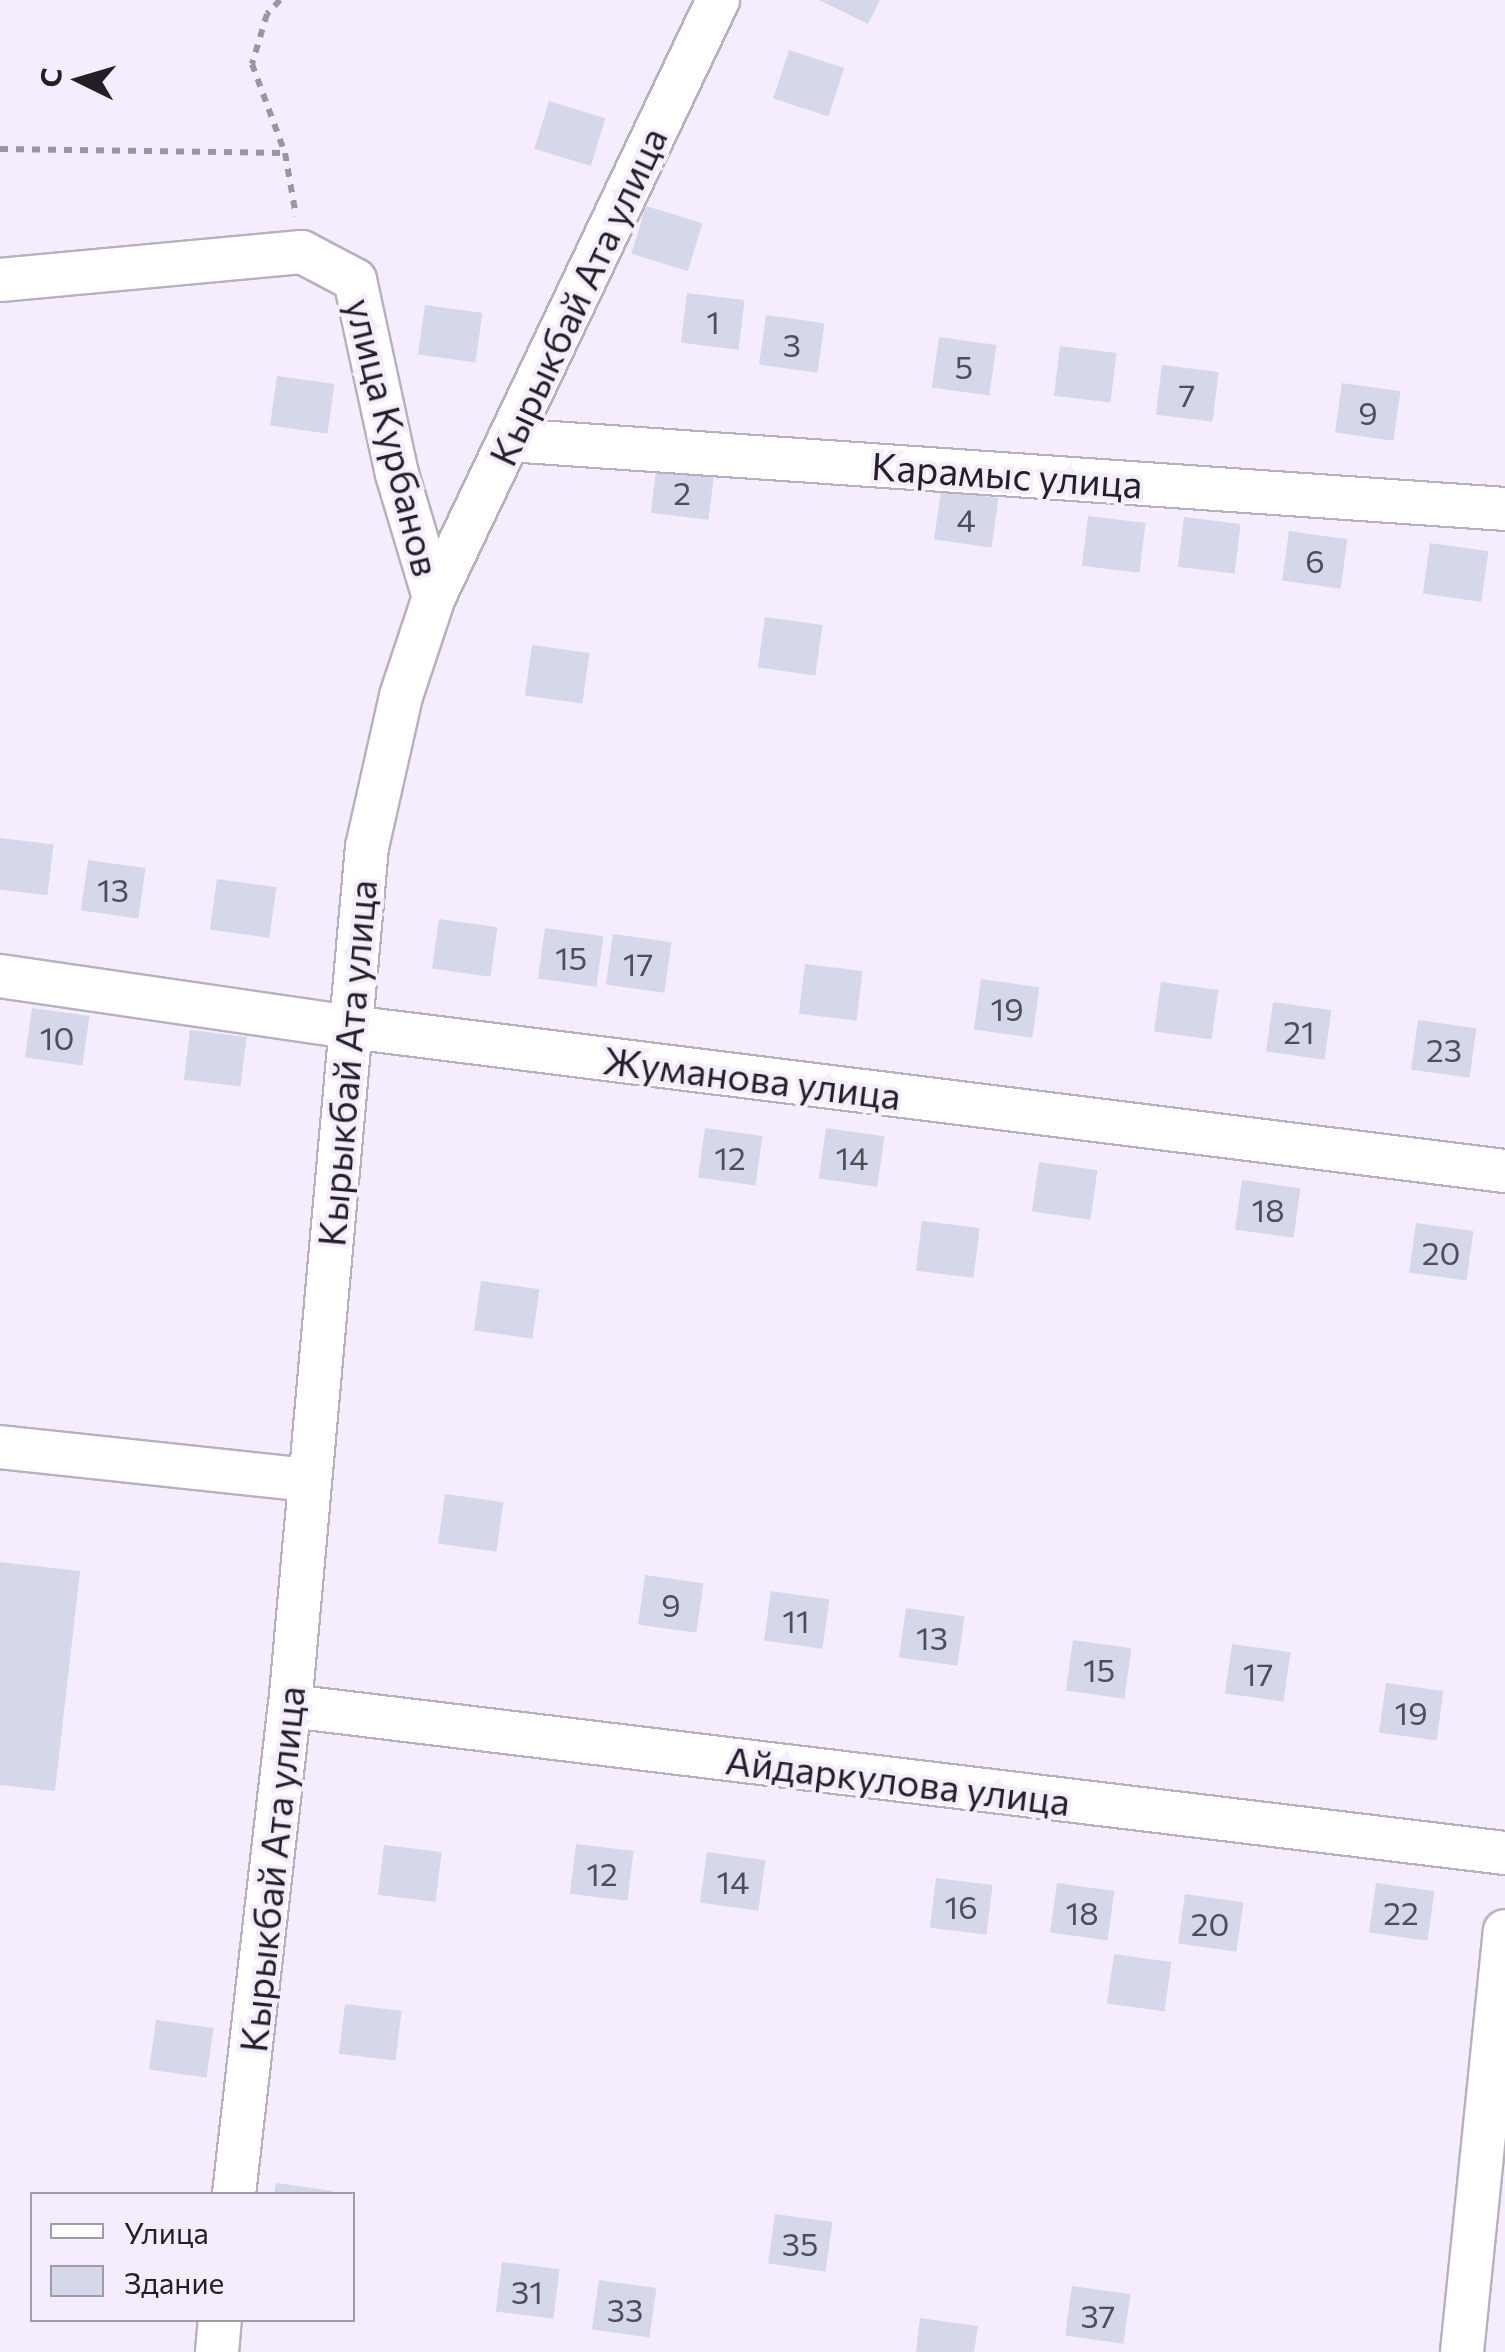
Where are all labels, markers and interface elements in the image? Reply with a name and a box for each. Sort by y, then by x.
north arrow [30,30,130,130]
text: С [32,66,68,88]
street label: Кырыкбай Ата улица [479,120,675,472]
street label: улица Курбанов [337,293,451,581]
house number: 1 [706,302,720,340]
house number: 3 [783,325,801,363]
house number: 5 [955,347,973,385]
house number: 7 [1179,375,1195,413]
house number: 9 [1358,393,1378,431]
street label: Карамыс улица [870,442,1144,506]
house number: 2 [673,473,691,511]
house number: 4 [956,500,976,538]
house number: 6 [1305,541,1325,579]
house number: 13 [97,870,129,908]
street label: Кырыкбай Ата улица [307,878,385,1248]
house number: 15 [555,938,587,976]
house number: 17 [623,944,653,982]
house number: 19 [990,989,1024,1027]
house number: 21 [1283,1012,1315,1050]
house number: 10 [40,1018,74,1056]
house number: 23 [1426,1030,1462,1068]
street label: Жуманова улица [601,1036,903,1118]
house number: 12 [714,1138,746,1176]
house number: 14 [836,1138,868,1176]
house number: 18 [1251,1190,1285,1228]
house number: 20 [1422,1233,1460,1271]
house number: 9 [661,1585,681,1623]
house number: 11 [782,1601,810,1639]
house number: 13 [916,1618,948,1656]
house number: 15 [1083,1650,1115,1688]
house number: 17 [1243,1654,1273,1692]
street label: Кырыкбай Ата улица [229,1684,313,2054]
house number: 19 [1394,1693,1428,1731]
street label: Айдаркулова улица [723,1736,1073,1824]
house number: 12 [586,1854,618,1892]
house number: 14 [717,1862,749,1900]
house number: 16 [944,1887,978,1925]
house number: 18 [1065,1893,1099,1931]
house number: 22 [1383,1893,1419,1931]
house number: 20 [1191,1904,1229,1942]
legend [30,2192,355,2322]
text: Улица [124,2213,209,2250]
house number: 35 [782,2224,818,2262]
text: Здание [124,2263,224,2300]
house number: 31 [511,2272,543,2310]
house number: 33 [607,2290,643,2328]
house number: 37 [1080,2296,1116,2334]

